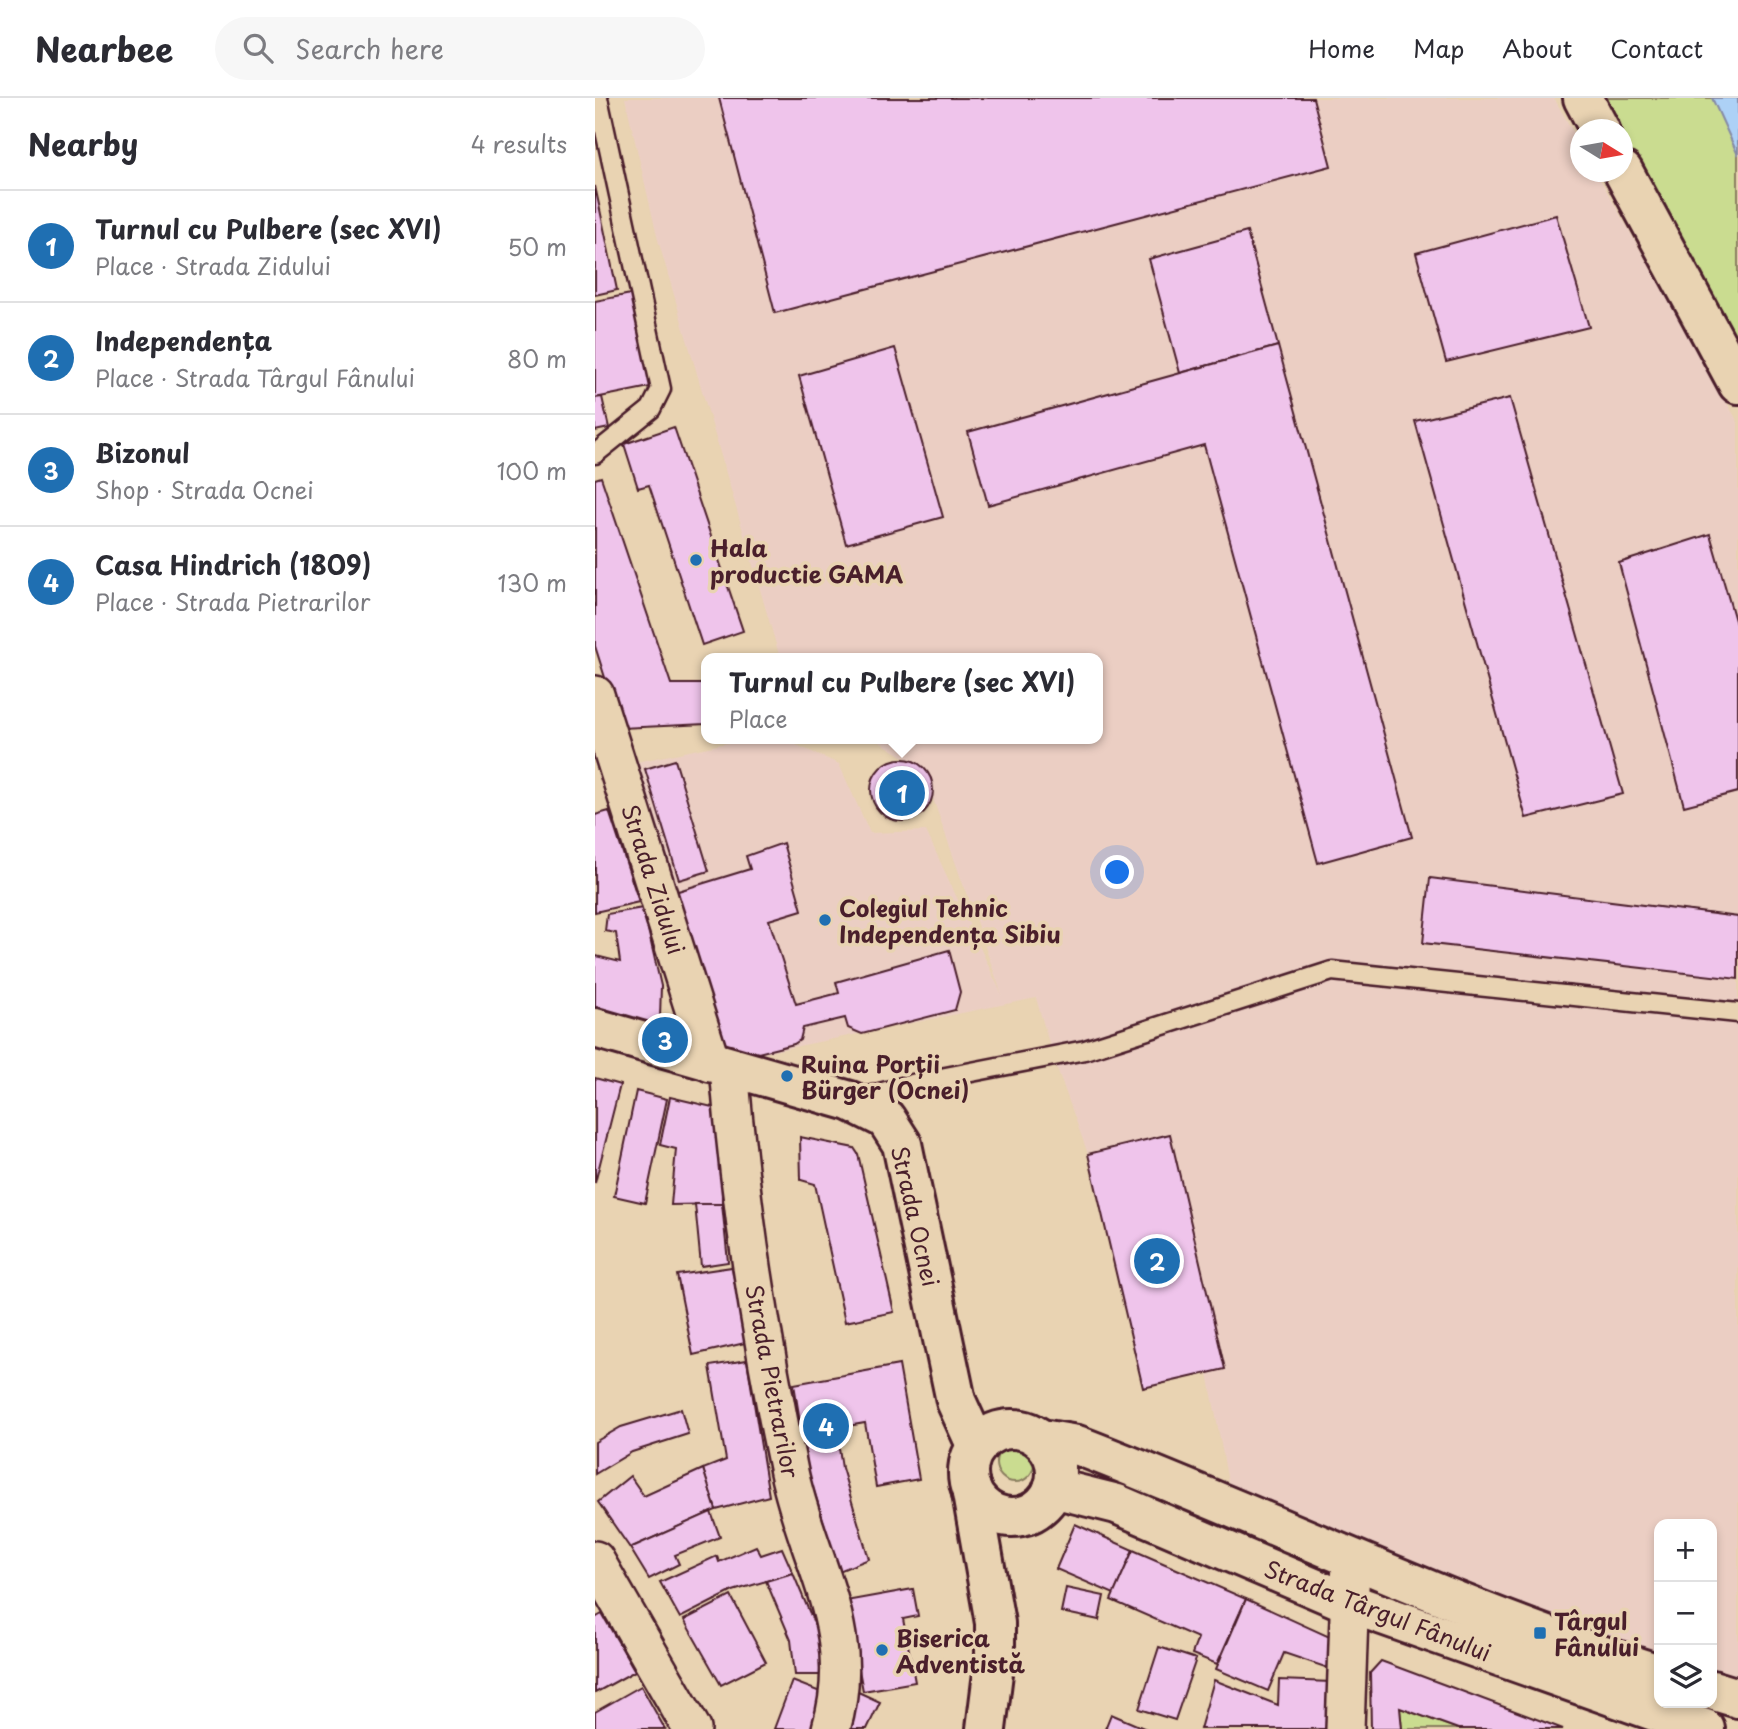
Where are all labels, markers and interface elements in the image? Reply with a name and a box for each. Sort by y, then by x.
search box [215,17,705,80]
text: Nearbee [35,23,173,73]
icon: search [239,29,277,67]
text: Search here [295,29,444,68]
text: Home [1308,30,1375,66]
text: Map [1413,30,1464,66]
text: About [1502,30,1572,66]
text: Contact [1610,30,1703,66]
north arrow [1570,119,1633,182]
text: Nearby [28,121,138,166]
text: 4 results [471,126,567,161]
text: Turnul cu Pulbere (sec XVI) [95,209,442,248]
text: 1 [46,229,57,264]
text: 50 m [507,229,567,264]
text: Place · Strada Zidului [95,248,331,283]
text: Independența [95,321,272,360]
text: 2 [43,341,59,376]
text: 80 m [507,341,567,376]
text: Place · Strada Târgul Fânului [95,360,415,395]
text: Bizonul [95,433,189,472]
text: 3 [43,453,59,488]
text: 100 m [497,453,567,488]
text: Shop · Strada Ocnei [95,472,314,507]
place label: Hala productie GAMA [710,530,903,591]
text: Casa Hindrich (1809) [95,545,371,584]
marker: Hala productie GAMA [688,552,704,568]
text: 4 [43,565,59,600]
text: 130 m [497,565,567,600]
text: Place · Strada Pietrarilor [95,584,371,619]
popup [701,653,1103,744]
text: Turnul cu Pulbere (sec XVI) [729,662,1075,701]
text: Place [729,701,787,736]
pin: 1 [879,767,925,819]
street label: Strada Zidului [613,799,695,959]
your location [1100,855,1134,889]
place label: Colegiul Tehnic Independența Sibiu [839,890,1061,951]
marker: Colegiul Tehnic Independența Sibiu [817,912,833,928]
pin: 3 [642,1014,688,1066]
place label: Ruina Porții Bürger (Ocnei) [801,1046,969,1107]
marker: Ruina Porții Bürger (Ocnei) [779,1068,795,1084]
street label: Strada Ocnei [883,1142,949,1290]
pin: 2 [1134,1235,1180,1287]
street label: Strada Pietrarilor [737,1281,809,1481]
pin: 4 [803,1400,849,1452]
map controls [1654,1519,1717,1708]
button: + [1654,1519,1717,1582]
street label: Strada Târgul Fânului [1259,1551,1497,1669]
button: − [1654,1582,1717,1645]
place label: Târgul Fânului [1554,1603,1639,1664]
place label: Biserica Adventistă [896,1620,1026,1681]
marker: Târgul Fânului [1532,1625,1548,1641]
marker: Biserica Adventistă [874,1642,890,1658]
button: layers [1654,1645,1717,1708]

